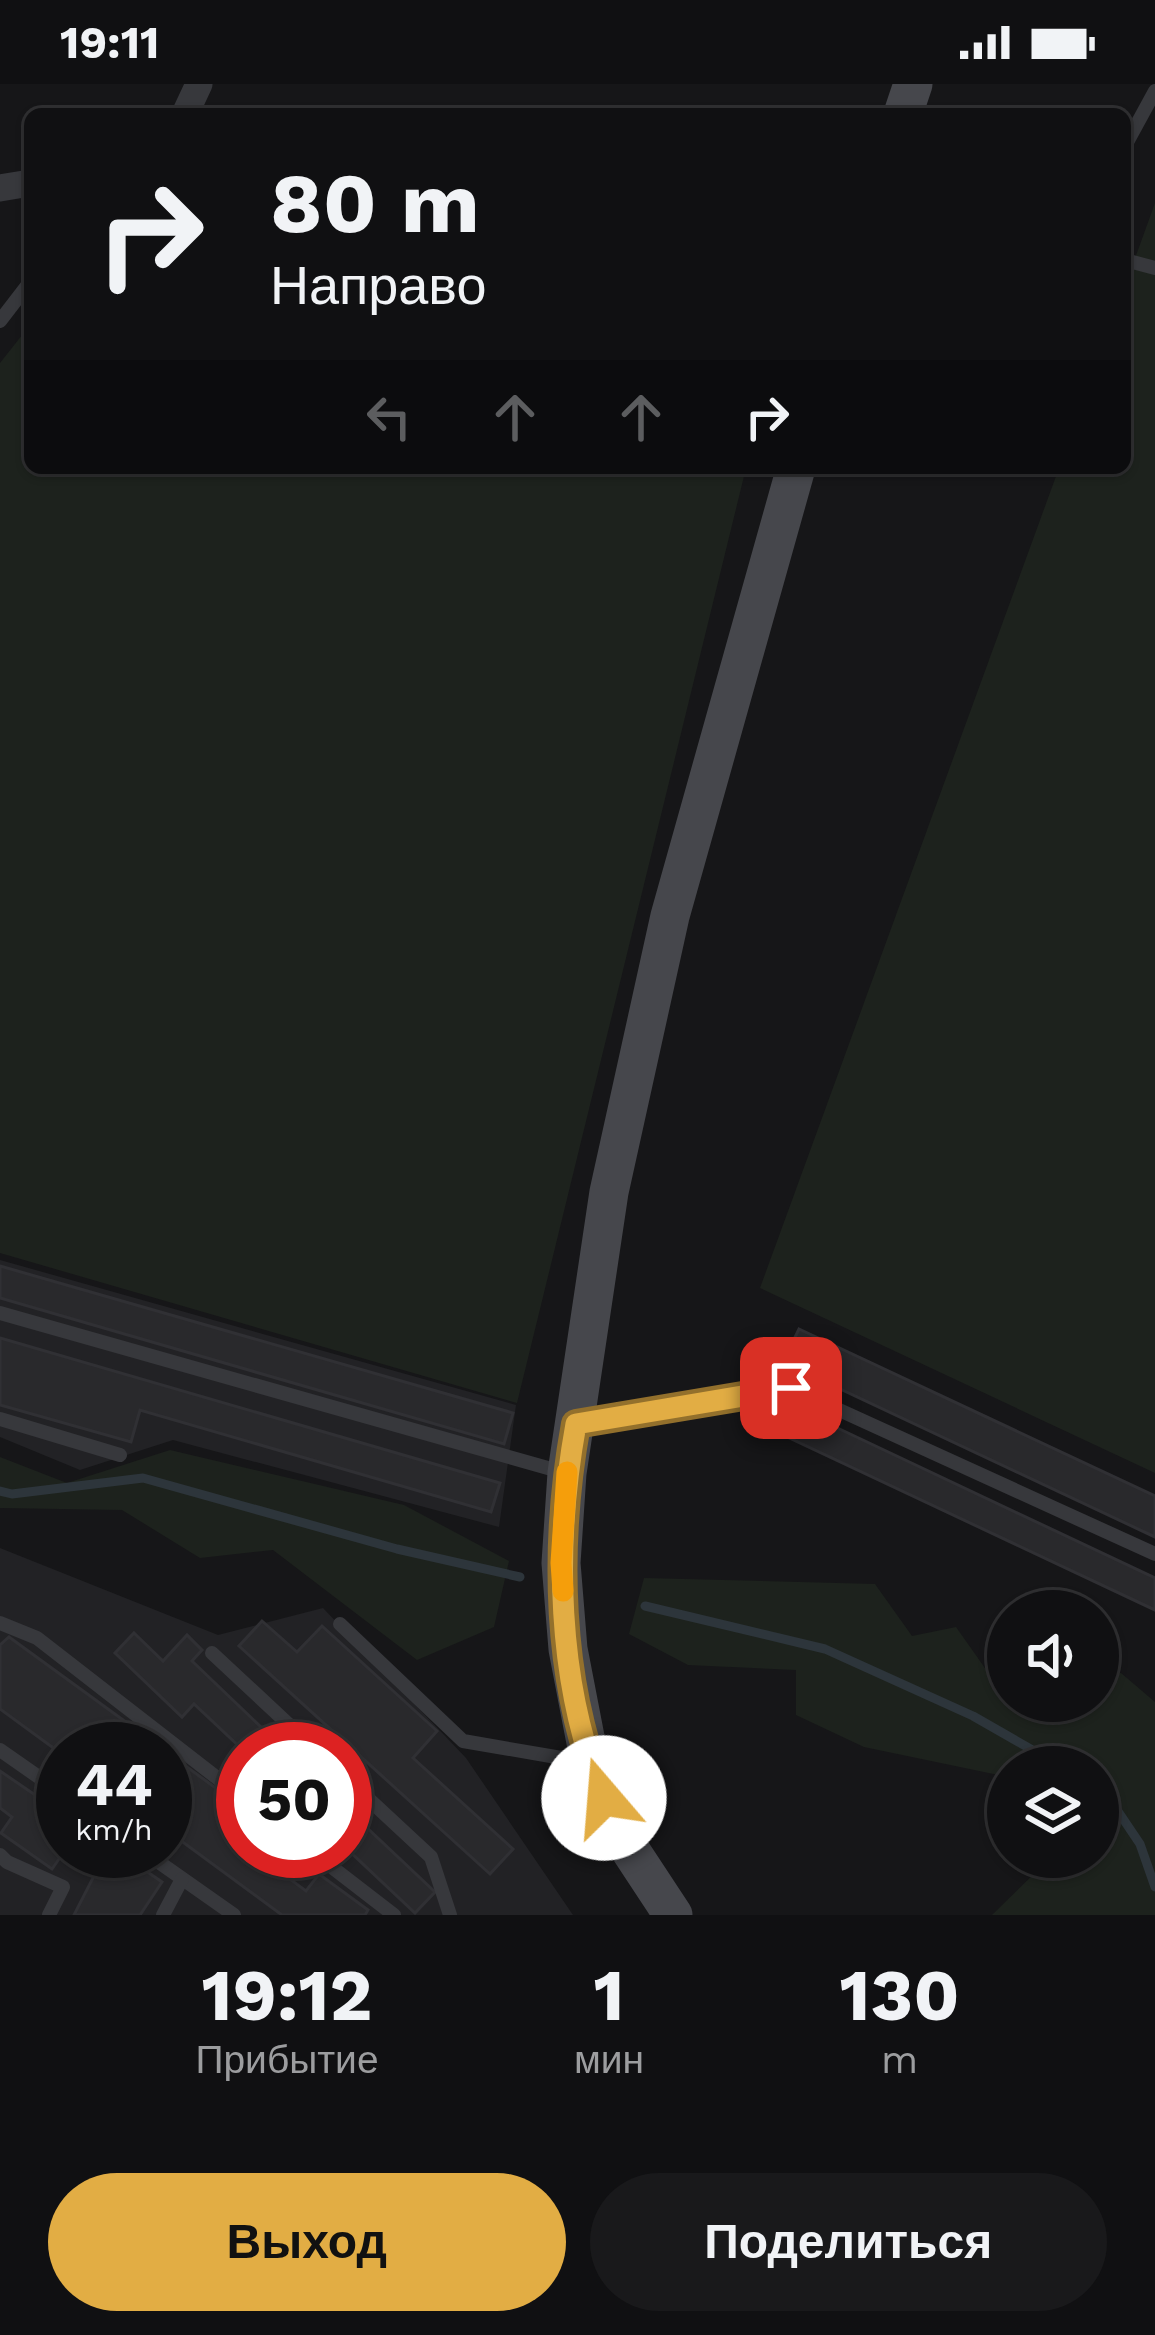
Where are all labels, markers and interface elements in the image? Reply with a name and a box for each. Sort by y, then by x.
text: 19:11 [60,16,160,69]
text: 80 m [270,154,480,252]
icon: right [72,156,228,312]
text: Направо [270,254,486,317]
icon: left [356,384,422,450]
icon: ahead [482,384,548,450]
icon: ahead [608,384,674,450]
icon: right [734,384,800,450]
pin [740,1337,842,1439]
icon: arrive [758,1355,824,1421]
map controls [987,1590,1119,1878]
button: sound [987,1590,1119,1722]
speed limit sign: 50 [216,1722,372,1878]
position arrow [541,1735,667,1861]
button: layers [987,1746,1119,1878]
text: 44 [75,1749,153,1820]
text: km/h [75,1812,153,1847]
text: 19:12 [201,1953,373,2037]
text: 1 [594,1953,625,2037]
text: 130 [839,1953,960,2037]
text: Прибытие [195,2037,379,2082]
text: мин [574,2037,644,2082]
text: m [881,2037,918,2082]
button: Выход [48,2173,566,2311]
button: Поделиться [590,2173,1107,2311]

